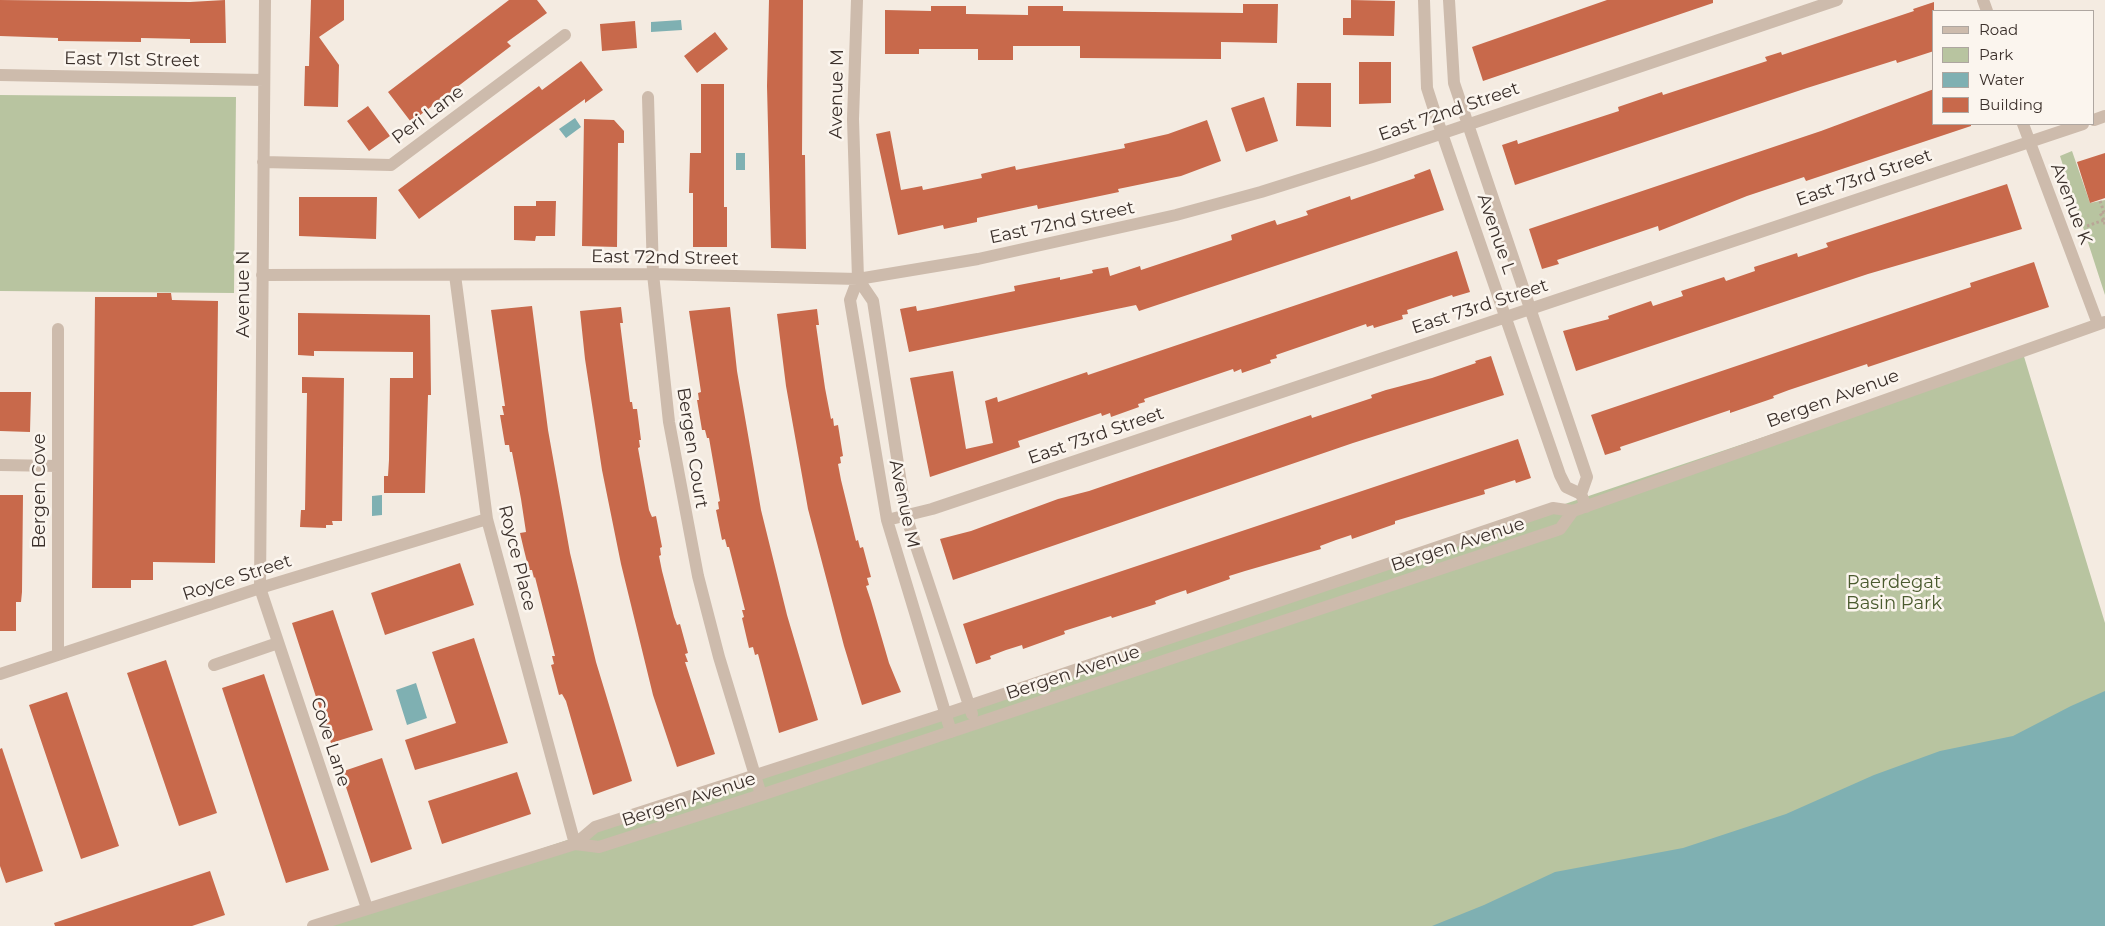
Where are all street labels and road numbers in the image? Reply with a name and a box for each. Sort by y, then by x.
street label: East 71st Street [64,48,200,72]
street label: Avenue M [825,49,849,139]
street label: East 72nd Street [1376,78,1522,146]
street label: Peri Lane [388,81,468,149]
street label: East 73rd Street [1793,145,1935,211]
street label: Avenue K [2046,160,2096,248]
street label: Avenue L [1472,191,1520,277]
street label: East 72nd Street [988,197,1136,249]
street label: East 72nd Street [591,246,739,270]
street label: Avenue N [233,250,255,338]
street label: East 73rd Street [1409,275,1551,339]
street label: Bergen Avenue [1764,365,1902,433]
street label: Bergen Court [672,386,712,510]
street label: East 73rd Street [1025,403,1167,469]
street label: Bergen Cove [29,433,51,549]
street label: Avenue M [884,458,924,550]
street label: Royce Place [493,503,541,613]
street label: Bergen Avenue [1388,513,1528,577]
street label: Royce Street [180,550,294,606]
street label: Bergen Avenue [1003,641,1143,705]
street label: Cove Lane [305,695,355,789]
street label: Bergen Avenue [619,768,759,832]

